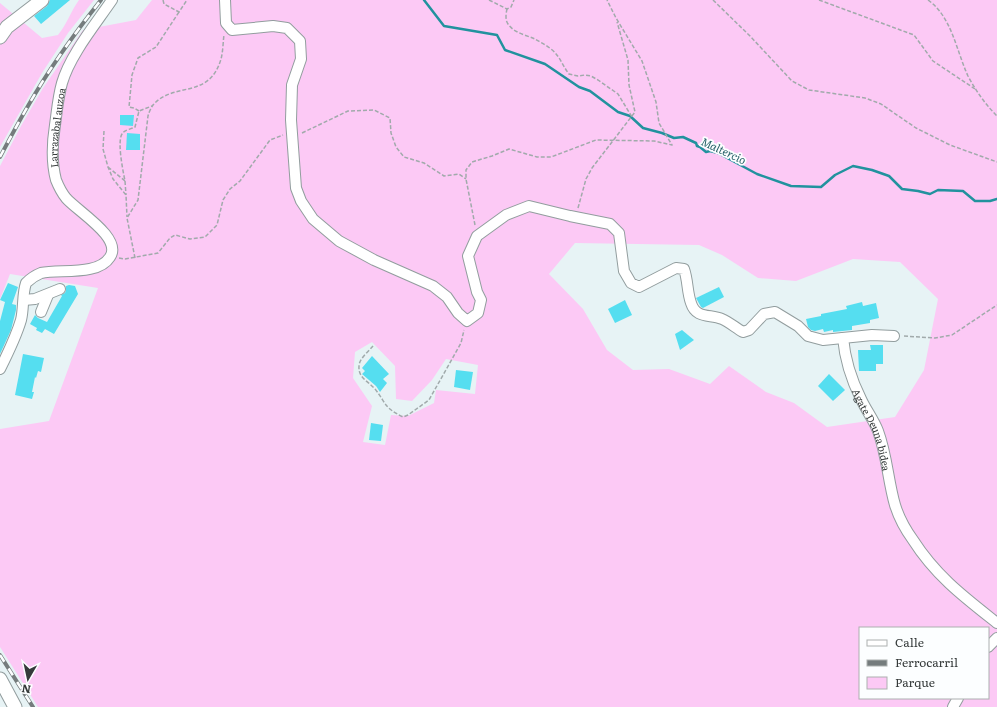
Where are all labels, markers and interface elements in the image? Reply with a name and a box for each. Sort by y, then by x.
street label: Larrazabal auzoa [45,85,68,169]
water label: Maltercio [699,133,749,167]
street label: Agate Deuna bidea [849,386,895,473]
legend [859,627,989,699]
text: Calle [895,633,924,651]
text: Ferrocarril [895,653,958,671]
north arrow [8,659,48,699]
text: Parque [895,673,935,691]
text: N [20,681,32,698]

